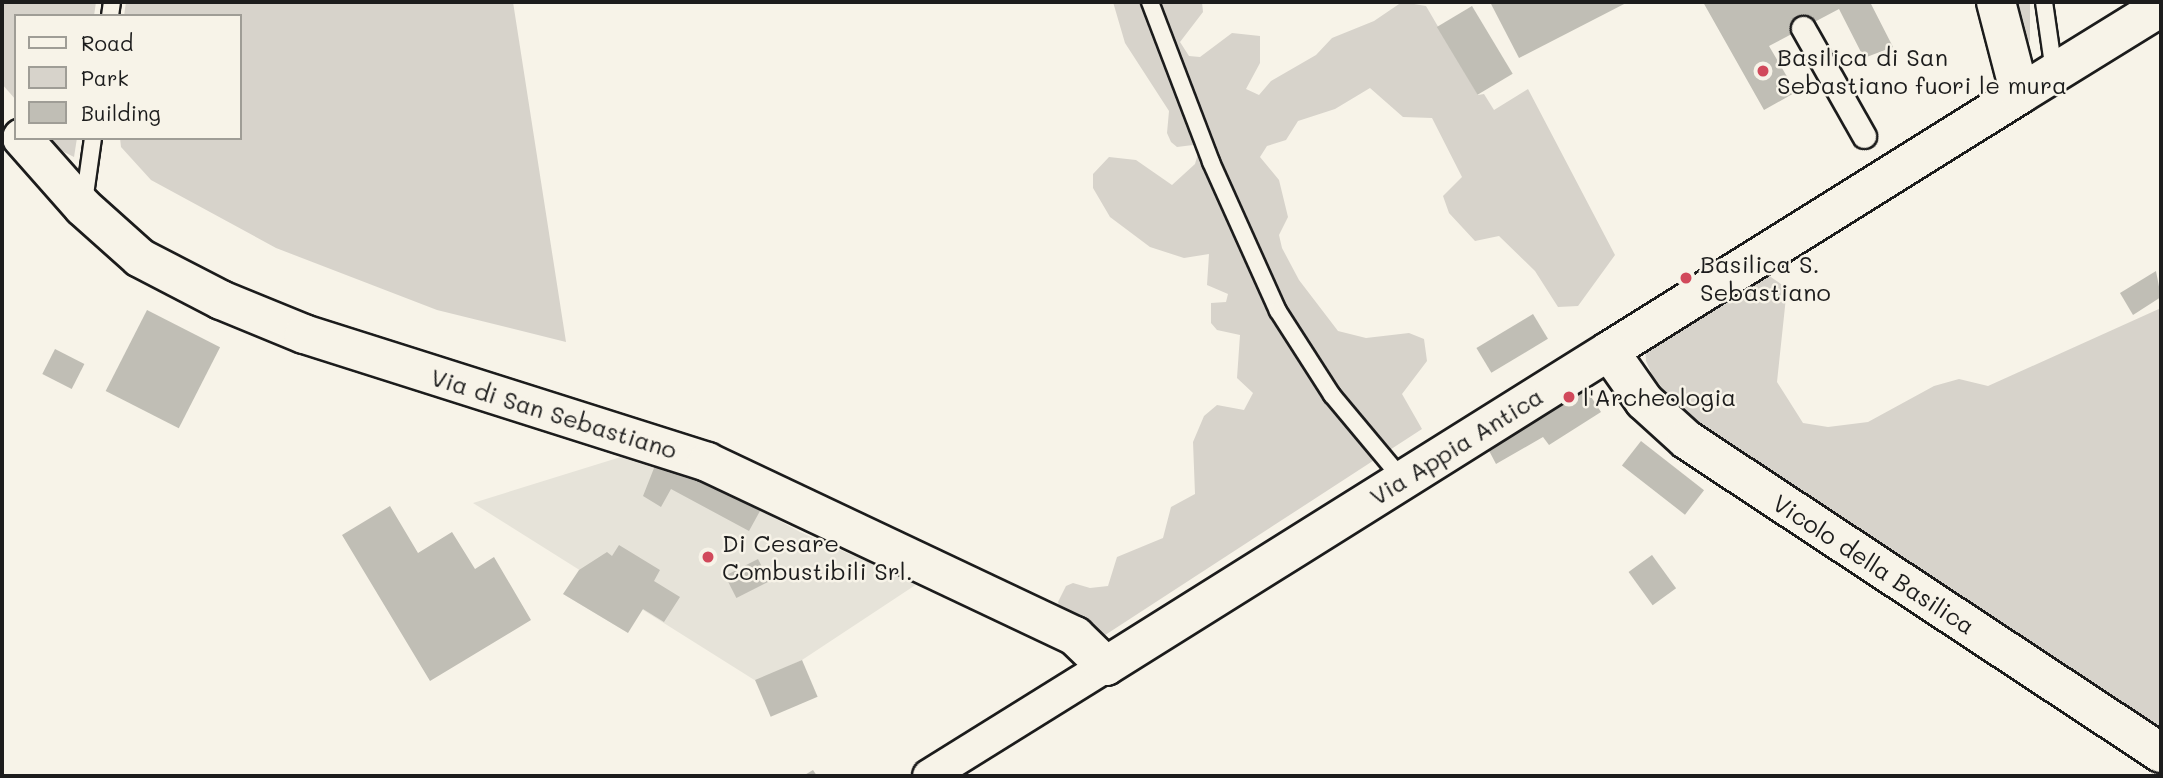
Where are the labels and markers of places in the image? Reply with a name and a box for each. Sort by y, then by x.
place label: Basilica di San Sebastiano fuori le mura [1777,43,2067,99]
marker: Basilica di San Sebastiano fuori le mura [1755,63,1771,79]
place label: Basilica S. Sebastiano [1700,250,1831,306]
marker: Basilica S. Sebastiano [1678,270,1694,286]
place label: l'Archeologia [1583,383,1736,411]
marker: l'Archeologia [1561,389,1577,405]
place label: Di Cesare Combustibili Srl. [722,529,913,585]
marker: Di Cesare Combustibili Srl. [700,549,716,565]

